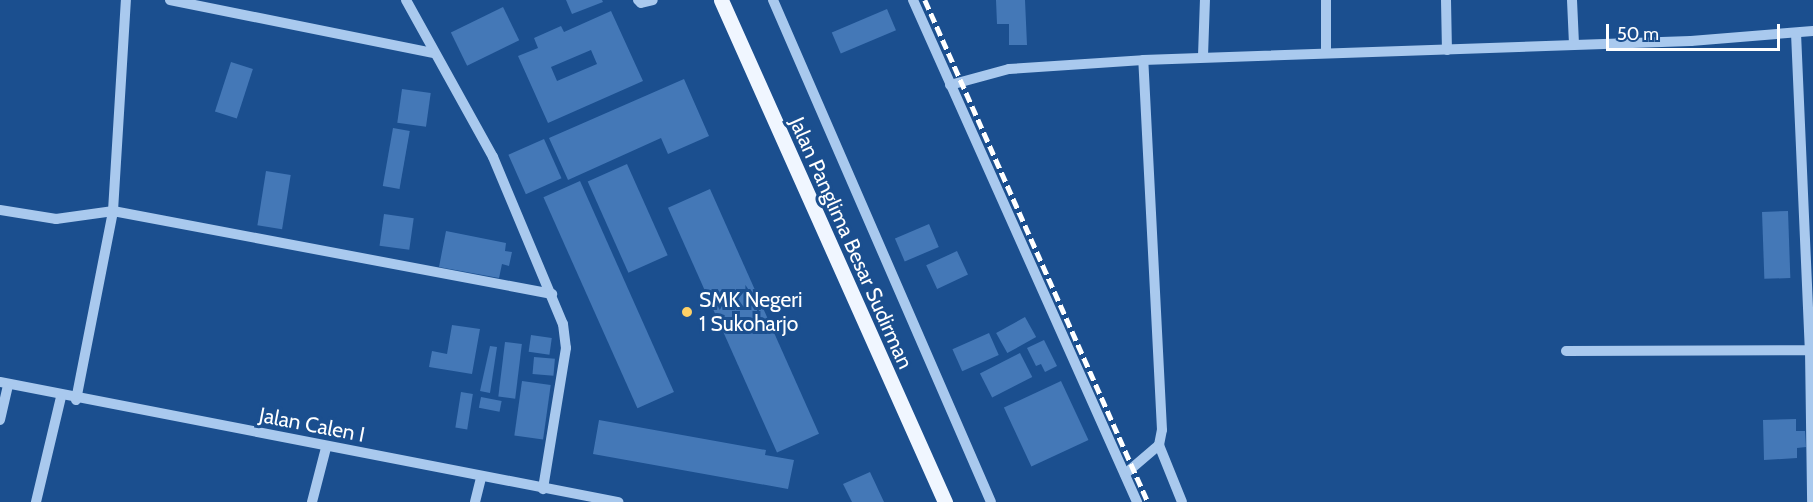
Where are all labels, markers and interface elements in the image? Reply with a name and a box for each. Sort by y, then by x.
scale bar [1609,12,1783,50]
text: 50 m [1617,23,1659,45]
street label: Jalan Panglima Besar Sudirman [784,113,918,373]
place label: SMK Negeri 1 Sukoharjo [699,287,802,337]
marker: SMK Negeri 1 Sukoharjo [680,305,694,319]
street label: Jalan Calen I [257,402,367,448]

